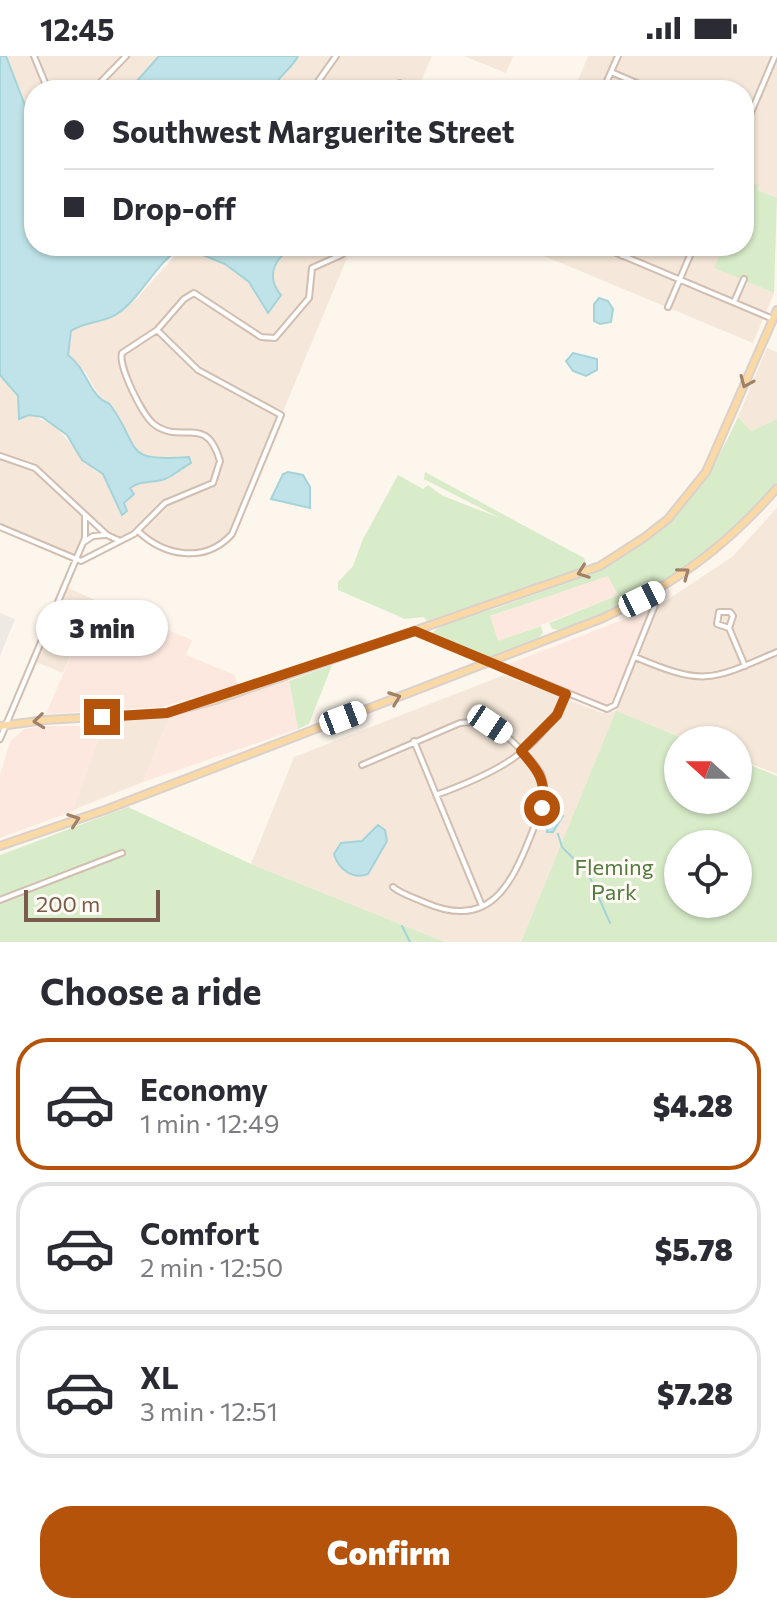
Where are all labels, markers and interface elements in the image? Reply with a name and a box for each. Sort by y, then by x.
text: 12:45 [40,10,114,47]
text: Southwest Marguerite Street [112,112,514,149]
text: Drop-off [112,189,236,226]
one-way arrow [740,373,756,388]
one-way arrow [577,562,591,579]
one-way arrow [676,568,690,583]
car [615,578,669,620]
callout: 3 min [36,601,168,657]
text: 3 min [69,612,135,643]
one-way arrow [387,691,401,708]
car [316,698,370,738]
route end [84,699,120,735]
car [463,701,517,747]
one-way arrow [32,712,45,729]
north arrow [664,726,752,814]
map controls [664,726,752,918]
route start [524,790,560,826]
one-way arrow [66,814,80,830]
button: locate [664,830,752,918]
park label: Fleming Park [574,853,654,905]
scale bar [24,886,160,922]
text: 200 m [36,890,100,917]
text: Choose a ride [40,968,261,1012]
icon: car [44,1068,116,1140]
text: Economy [140,1070,268,1107]
text: $4.28 [653,1086,733,1123]
text: 1 min · 12:49 [140,1107,280,1138]
icon: car [44,1212,116,1284]
text: Comfort [140,1214,259,1251]
text: $5.78 [655,1230,733,1267]
text: 2 min · 12:50 [140,1251,283,1282]
icon: car [44,1356,116,1428]
text: XL [140,1358,179,1395]
text: $7.28 [657,1374,733,1411]
text: 3 min · 12:51 [140,1395,278,1426]
button: Confirm [40,1506,737,1598]

